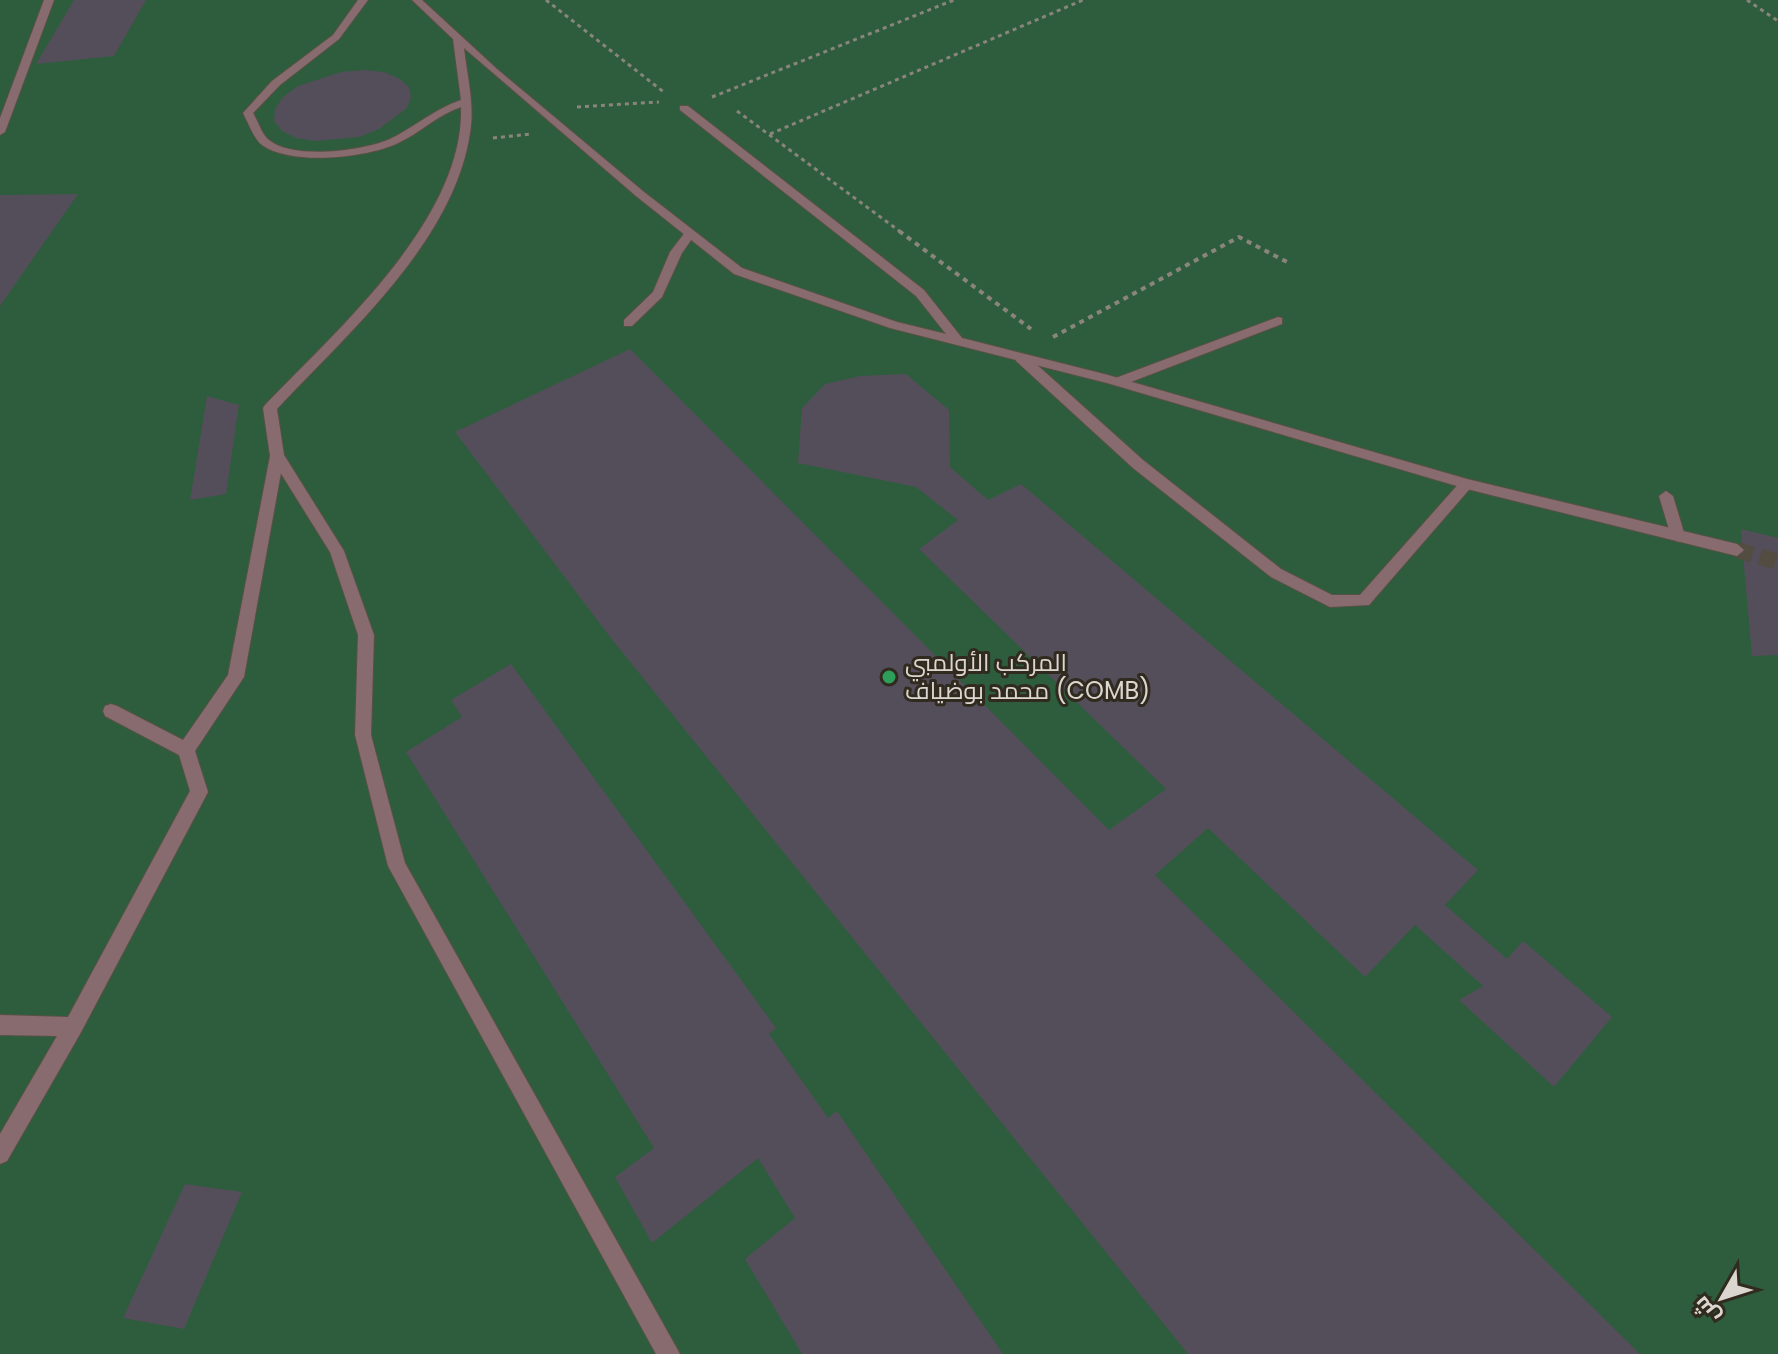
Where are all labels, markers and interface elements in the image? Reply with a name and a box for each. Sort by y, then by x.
place label: المركب الأولمبي محمد بوضياف (COMB) [905,646,1150,707]
marker: المركب الأولمبي محمد بوضياف (COMB) [880,668,898,686]
north arrow [1682,1258,1762,1338]
text: ش [1686,1290,1728,1331]

